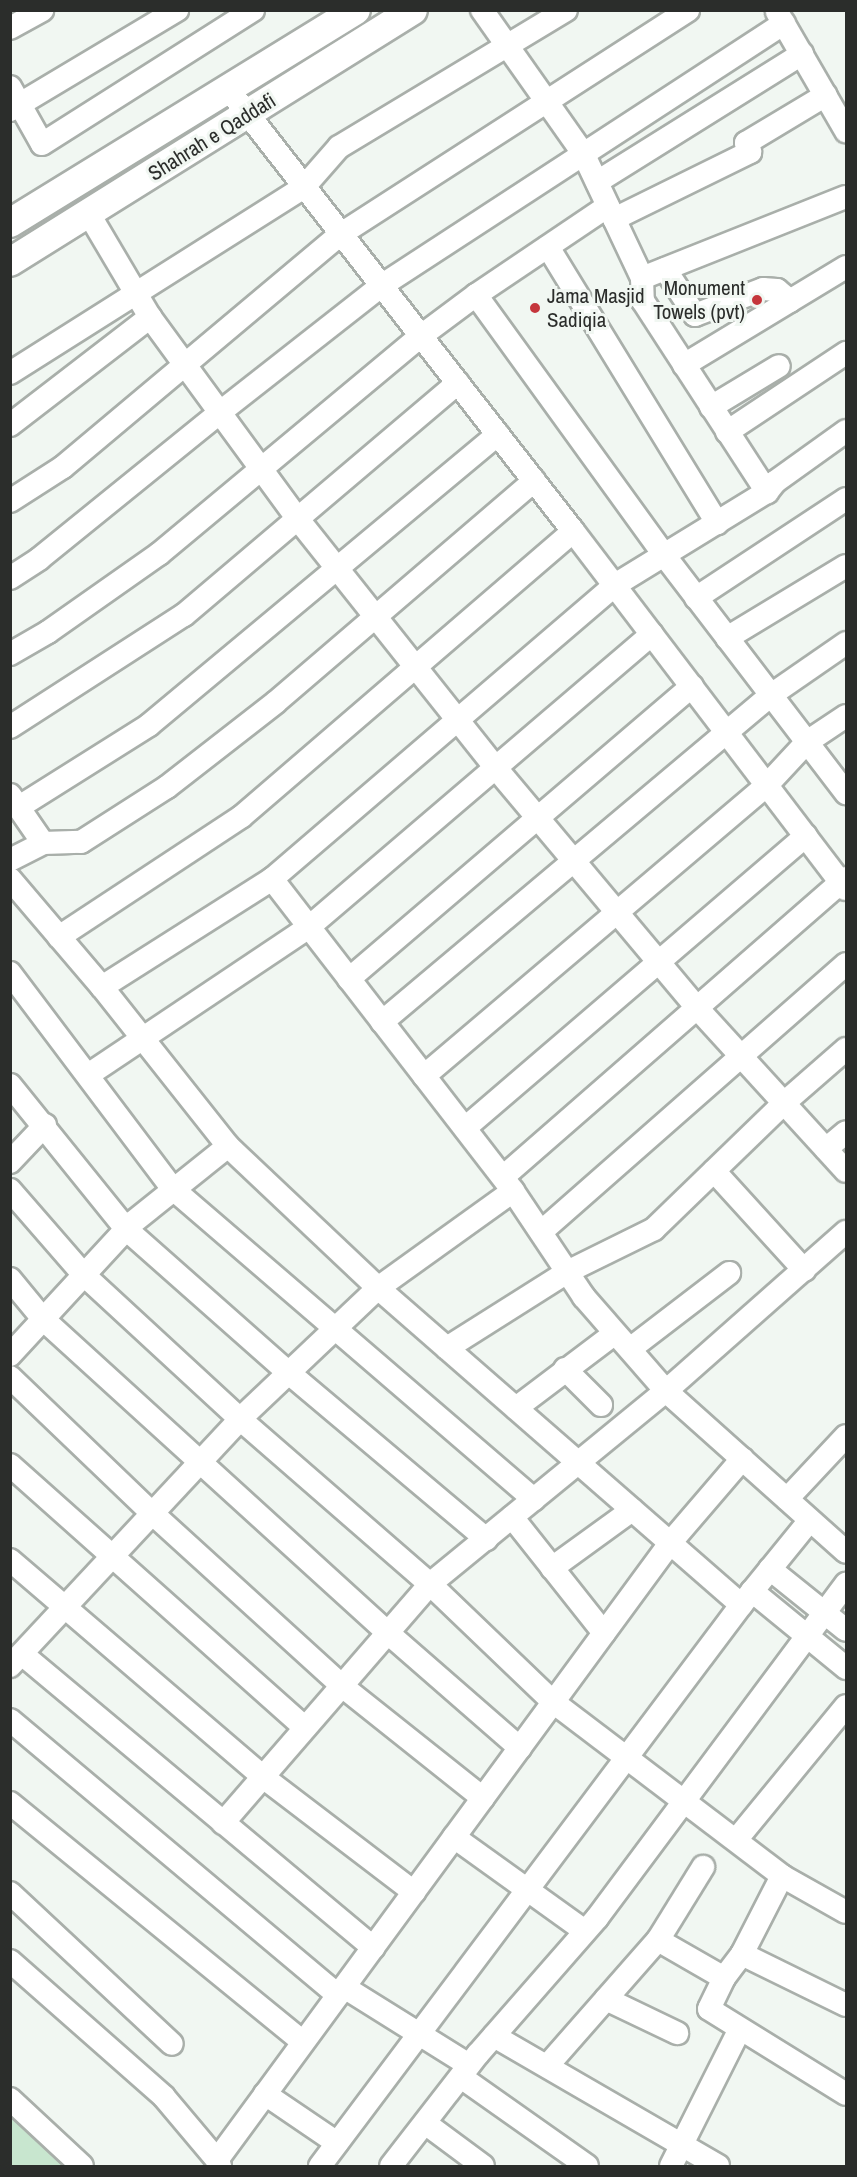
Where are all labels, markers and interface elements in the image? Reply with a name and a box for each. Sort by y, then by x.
street label: Shahrah e Qaddafi [144,88,280,186]
place label: Monument Towels (pvt) [653,275,745,325]
place label: Jama Masjid Sadiqia [547,283,645,333]
marker: Monument Towels (pvt) [750,293,764,307]
marker: Jama Masjid Sadiqia [528,301,542,315]

